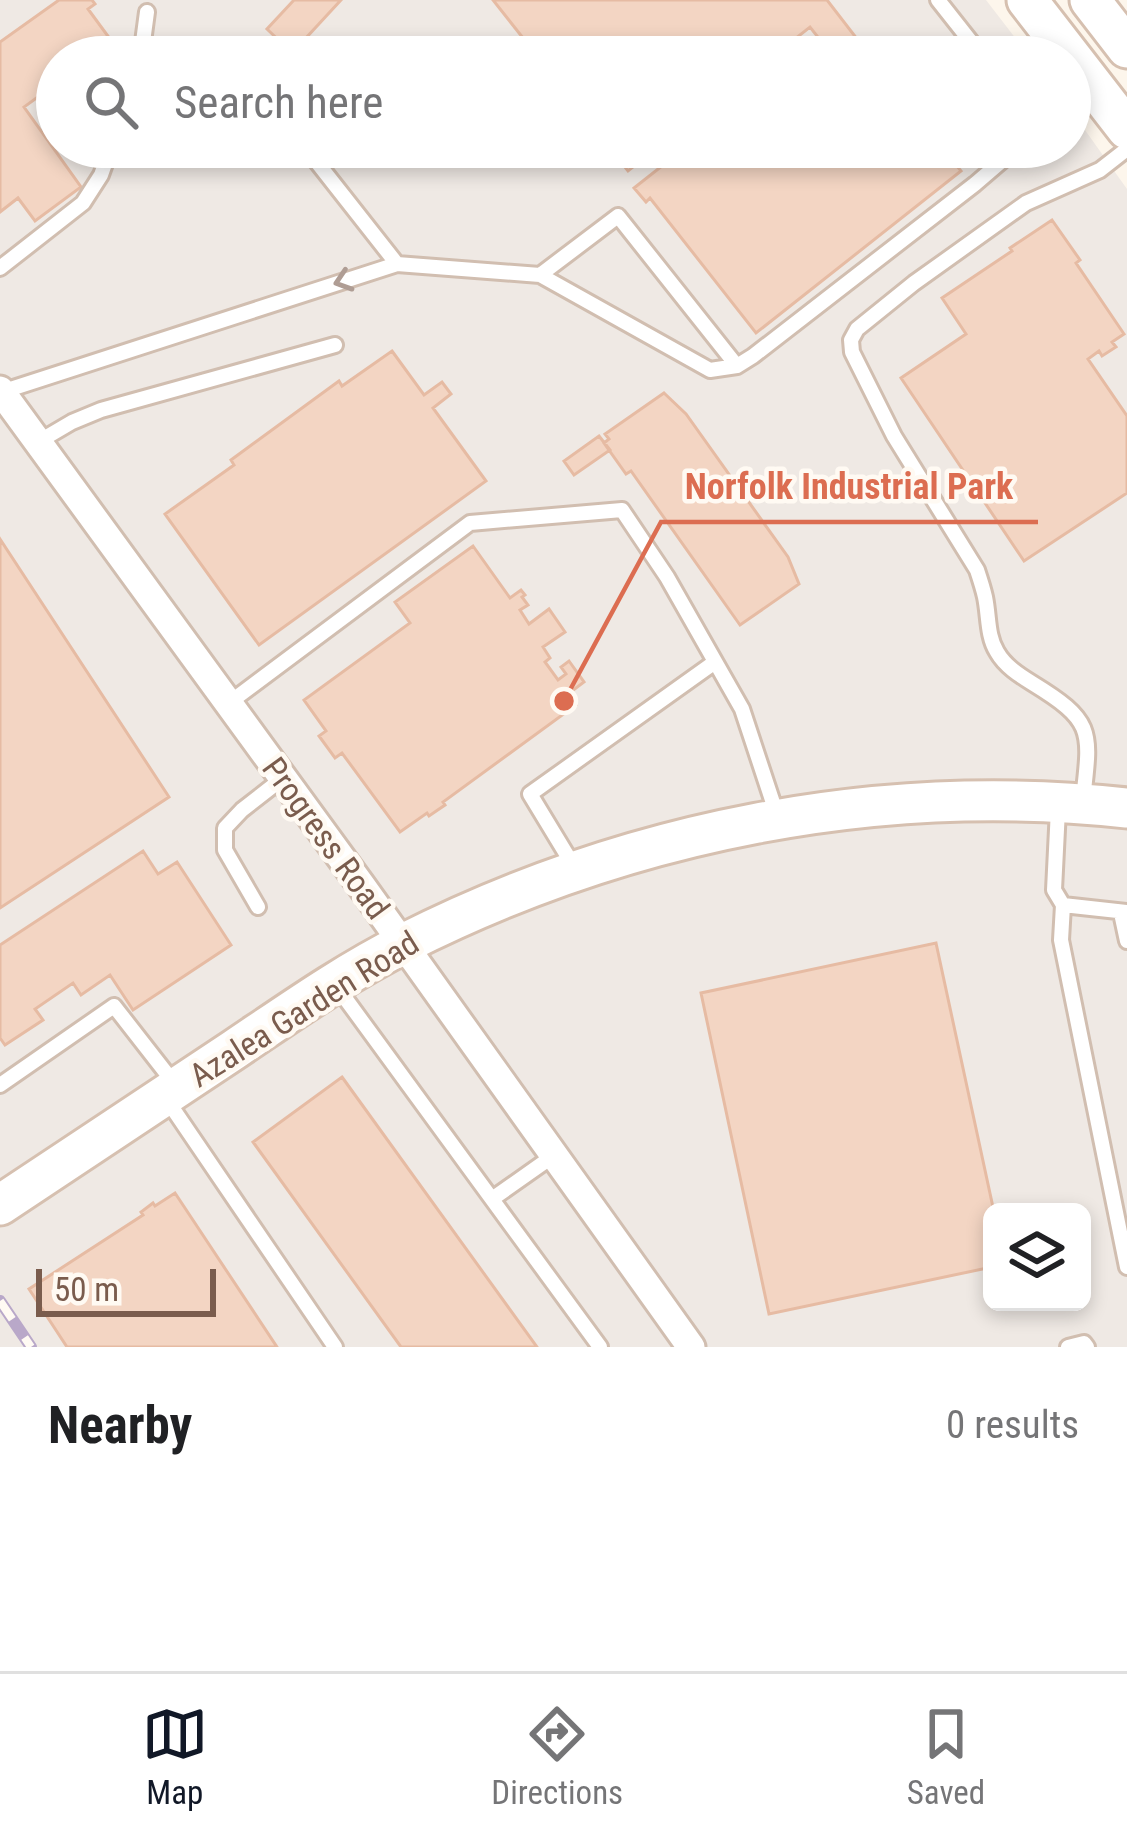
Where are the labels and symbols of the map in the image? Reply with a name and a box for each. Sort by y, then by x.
one-way arrow [333,267,354,292]
callout: Norfolk Industrial Park [661,450,1038,522]
text: Norfolk Industrial Park [685,466,1014,508]
street label: Progress Road [254,750,398,926]
street label: Azalea Garden Road [182,923,426,1095]
scale bar [36,1263,216,1316]

